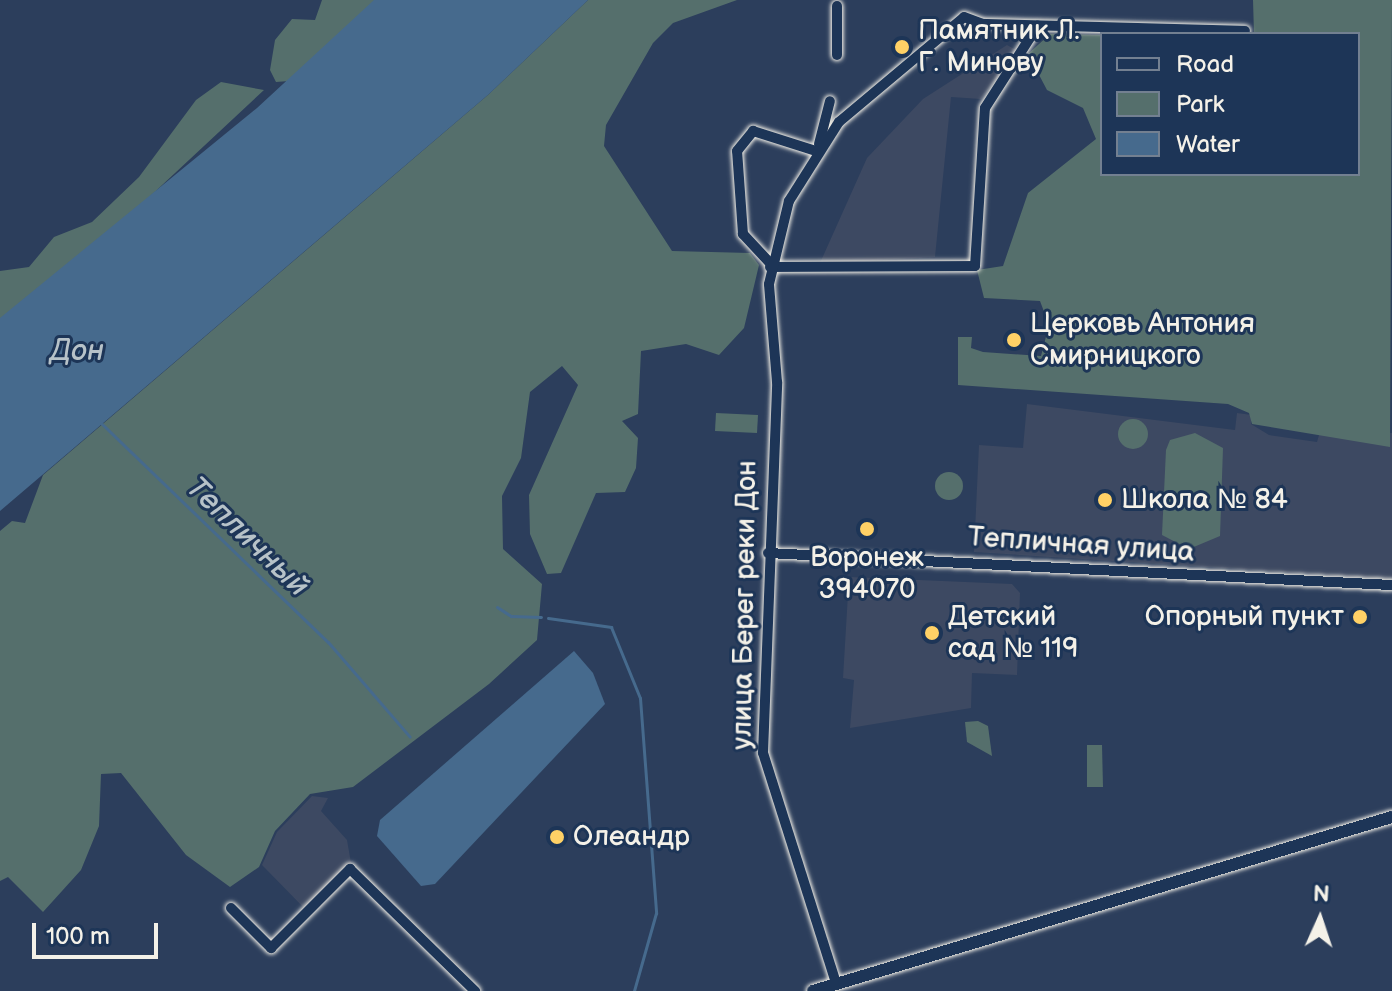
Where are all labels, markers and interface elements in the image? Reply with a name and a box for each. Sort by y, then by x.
place label: Памятник Л. Г. Минову [918,14,1080,80]
legend [1100,32,1360,176]
marker: Памятник Л. Г. Минову [893,38,911,56]
text: Road [1176,50,1234,79]
text: Park [1176,90,1224,119]
text: Water [1176,130,1240,159]
place label: Церковь Антония Смирницкого [1030,307,1255,373]
marker: Церковь Антония Смирницкого [1005,331,1023,349]
water label: Дон [50,333,104,369]
street label: улица Берег реки Дон [726,460,764,750]
water label: Тепличный [178,470,316,604]
place label: Школа № 84 [1121,483,1288,517]
marker: Школа № 84 [1096,491,1114,509]
marker: Воронеж 394070 [858,520,876,538]
street label: Тепличная улица [967,520,1195,570]
place label: Воронеж 394070 [810,541,924,607]
place label: Детский сад № 119 [948,600,1078,666]
place label: Опорный пункт [1145,600,1344,634]
marker: Опорный пункт [1351,608,1369,626]
marker: Детский сад № 119 [923,624,941,642]
place label: Олеандр [573,820,690,854]
marker: Олеандр [548,828,566,846]
north arrow [1280,879,1360,959]
text: N [1312,881,1330,908]
scale bar [36,907,162,957]
text: 100 m [46,922,110,951]

